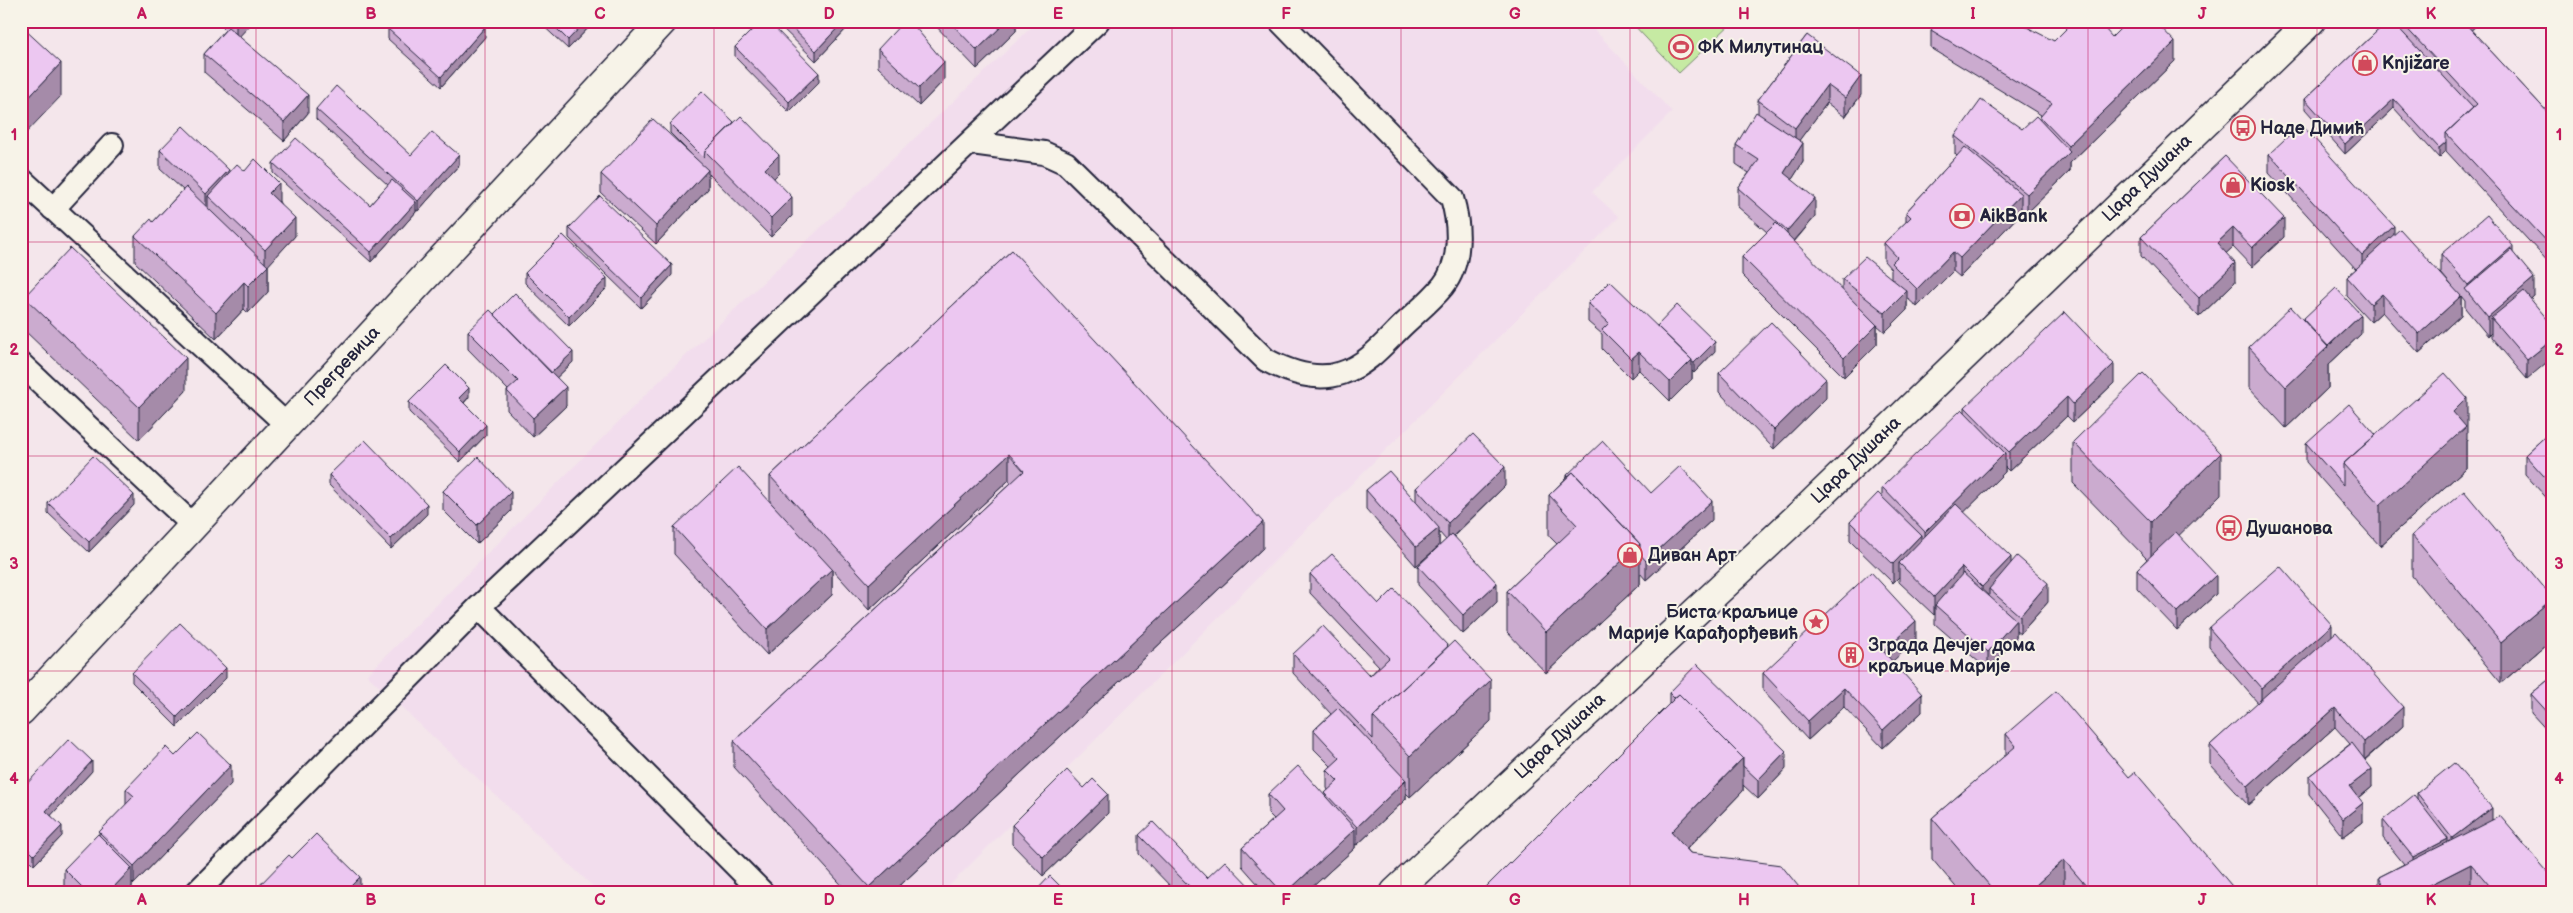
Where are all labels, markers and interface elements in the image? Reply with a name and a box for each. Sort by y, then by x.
text: A [136,5,147,24]
text: B [365,5,377,24]
text: C [594,5,606,24]
text: D [823,5,835,24]
text: E [1053,5,1063,24]
text: F [1281,5,1291,24]
text: G [1509,5,1521,24]
text: H [1738,5,1750,24]
text: I [1970,5,1976,24]
text: J [2198,5,2207,24]
text: K [2426,5,2437,24]
sports icon: ФК Милутинац [1668,34,1694,60]
place label: ФК Милутинац [1698,37,1823,58]
shop icon: Knjižare [2352,50,2378,76]
place label: Knjižare [2382,53,2450,74]
bus stop icon: Наде Димић [2230,115,2256,141]
place label: Наде Димић [2260,118,2364,139]
text: 1 [11,126,17,145]
text: 1 [2556,126,2562,145]
street label: Цара Душана [2098,130,2196,226]
shop icon: Kiosk [2220,172,2246,198]
place label: Kiosk [2250,175,2295,196]
bank icon: AikBank [1949,203,1975,229]
place label: AikBank [1979,206,2048,227]
street label: Прегревица [300,321,385,410]
text: 2 [9,341,19,360]
text: 2 [2554,341,2564,360]
street label: Цара Душана [1807,412,1905,508]
bus stop icon: Душанова [2216,515,2242,541]
place label: Душанова [2246,518,2333,539]
shop icon: Диван Арт [1617,542,1643,568]
place label: Диван Арт [1648,545,1737,566]
text: 3 [9,555,19,574]
text: 3 [2554,555,2564,574]
place label: Биста краљице Марије Карађорђевић [1608,602,1798,644]
place icon: Биста краљице Марије Карађорђевић [1803,609,1829,635]
place label: Зграда Дечјег дома краљице Марије [1868,635,2036,677]
building icon: Зграда Дечјег дома краљице Марије [1838,642,1864,668]
street label: Цара Душана [1510,688,1610,783]
text: 4 [9,770,19,789]
text: 4 [2554,770,2564,789]
text: A [136,891,147,910]
text: B [365,891,377,910]
text: C [594,891,606,910]
text: D [823,891,835,910]
text: E [1053,891,1063,910]
text: F [1281,891,1291,910]
text: G [1509,891,1521,910]
text: H [1738,891,1750,910]
text: I [1970,891,1976,910]
text: J [2198,891,2207,910]
text: K [2426,891,2437,910]

